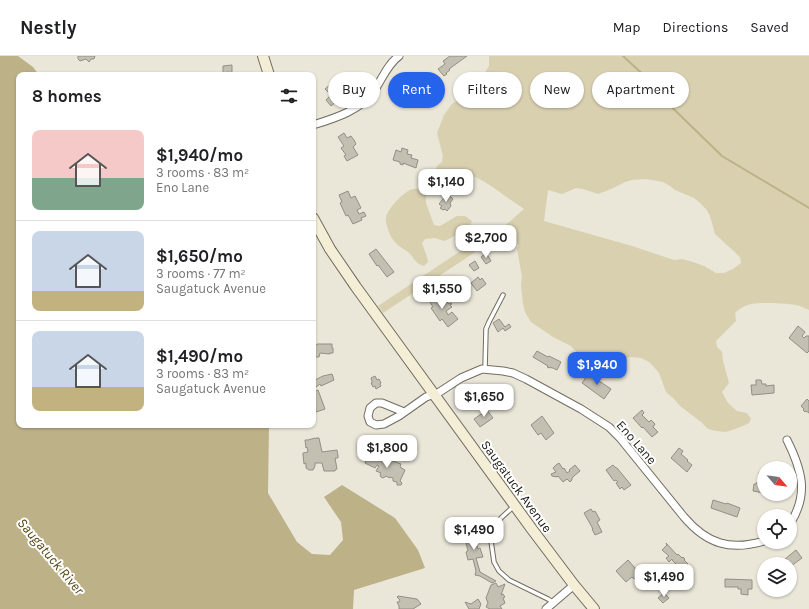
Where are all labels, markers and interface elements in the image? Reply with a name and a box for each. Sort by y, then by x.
text: Nestly [20,17,77,39]
text: Map [613,19,641,36]
text: Directions [663,19,728,36]
text: Saved [750,19,789,36]
chip: Buy [328,72,380,108]
chip: Rent [388,72,445,108]
chip: Filters [453,72,522,108]
chip: New [530,72,584,108]
chip: Apartment [592,72,689,108]
icon: filters [278,85,300,107]
text: 8 homes [32,86,102,106]
text: $1,940/mo [156,145,243,165]
icon: home [64,146,112,194]
text: 3 rooms · 83 m² [156,165,249,180]
pin: $1,140 [413,169,479,203]
text: $1,140 [427,174,465,189]
text: Eno Lane [156,180,209,195]
pin: $2,700 [453,225,519,259]
text: $2,700 [464,230,508,245]
text: $1,650/mo [156,246,243,266]
icon: home [64,247,112,295]
text: 3 rooms · 77 m² [156,266,246,281]
pin: $1,550 [409,276,475,310]
text: Saugatuck Avenue [156,281,266,296]
text: $1,550 [422,281,462,296]
text: $1,490/mo [156,346,243,366]
icon: home [64,347,112,395]
pin: $1,940 [564,352,630,386]
text: $1,940 [577,357,617,372]
text: 3 rooms · 83 m² [156,366,249,381]
text: Saugatuck Avenue [156,381,266,396]
pin: $1,650 [451,384,517,418]
text: $1,650 [464,389,504,404]
street label: Eno Lane [614,417,660,468]
pin: $1,800 [354,435,420,469]
street label: Saugatuck Avenue [478,437,555,535]
text: $1,800 [366,440,408,455]
north arrow [757,461,797,501]
map controls [757,461,797,597]
button: locate [757,509,797,549]
water label: Saugatuck River [14,515,88,599]
pin: $1,490 [441,517,507,551]
text: $1,490 [454,522,494,537]
button: layers [757,557,797,597]
pin: $1,490 [631,564,697,598]
text: $1,490 [644,569,684,584]

